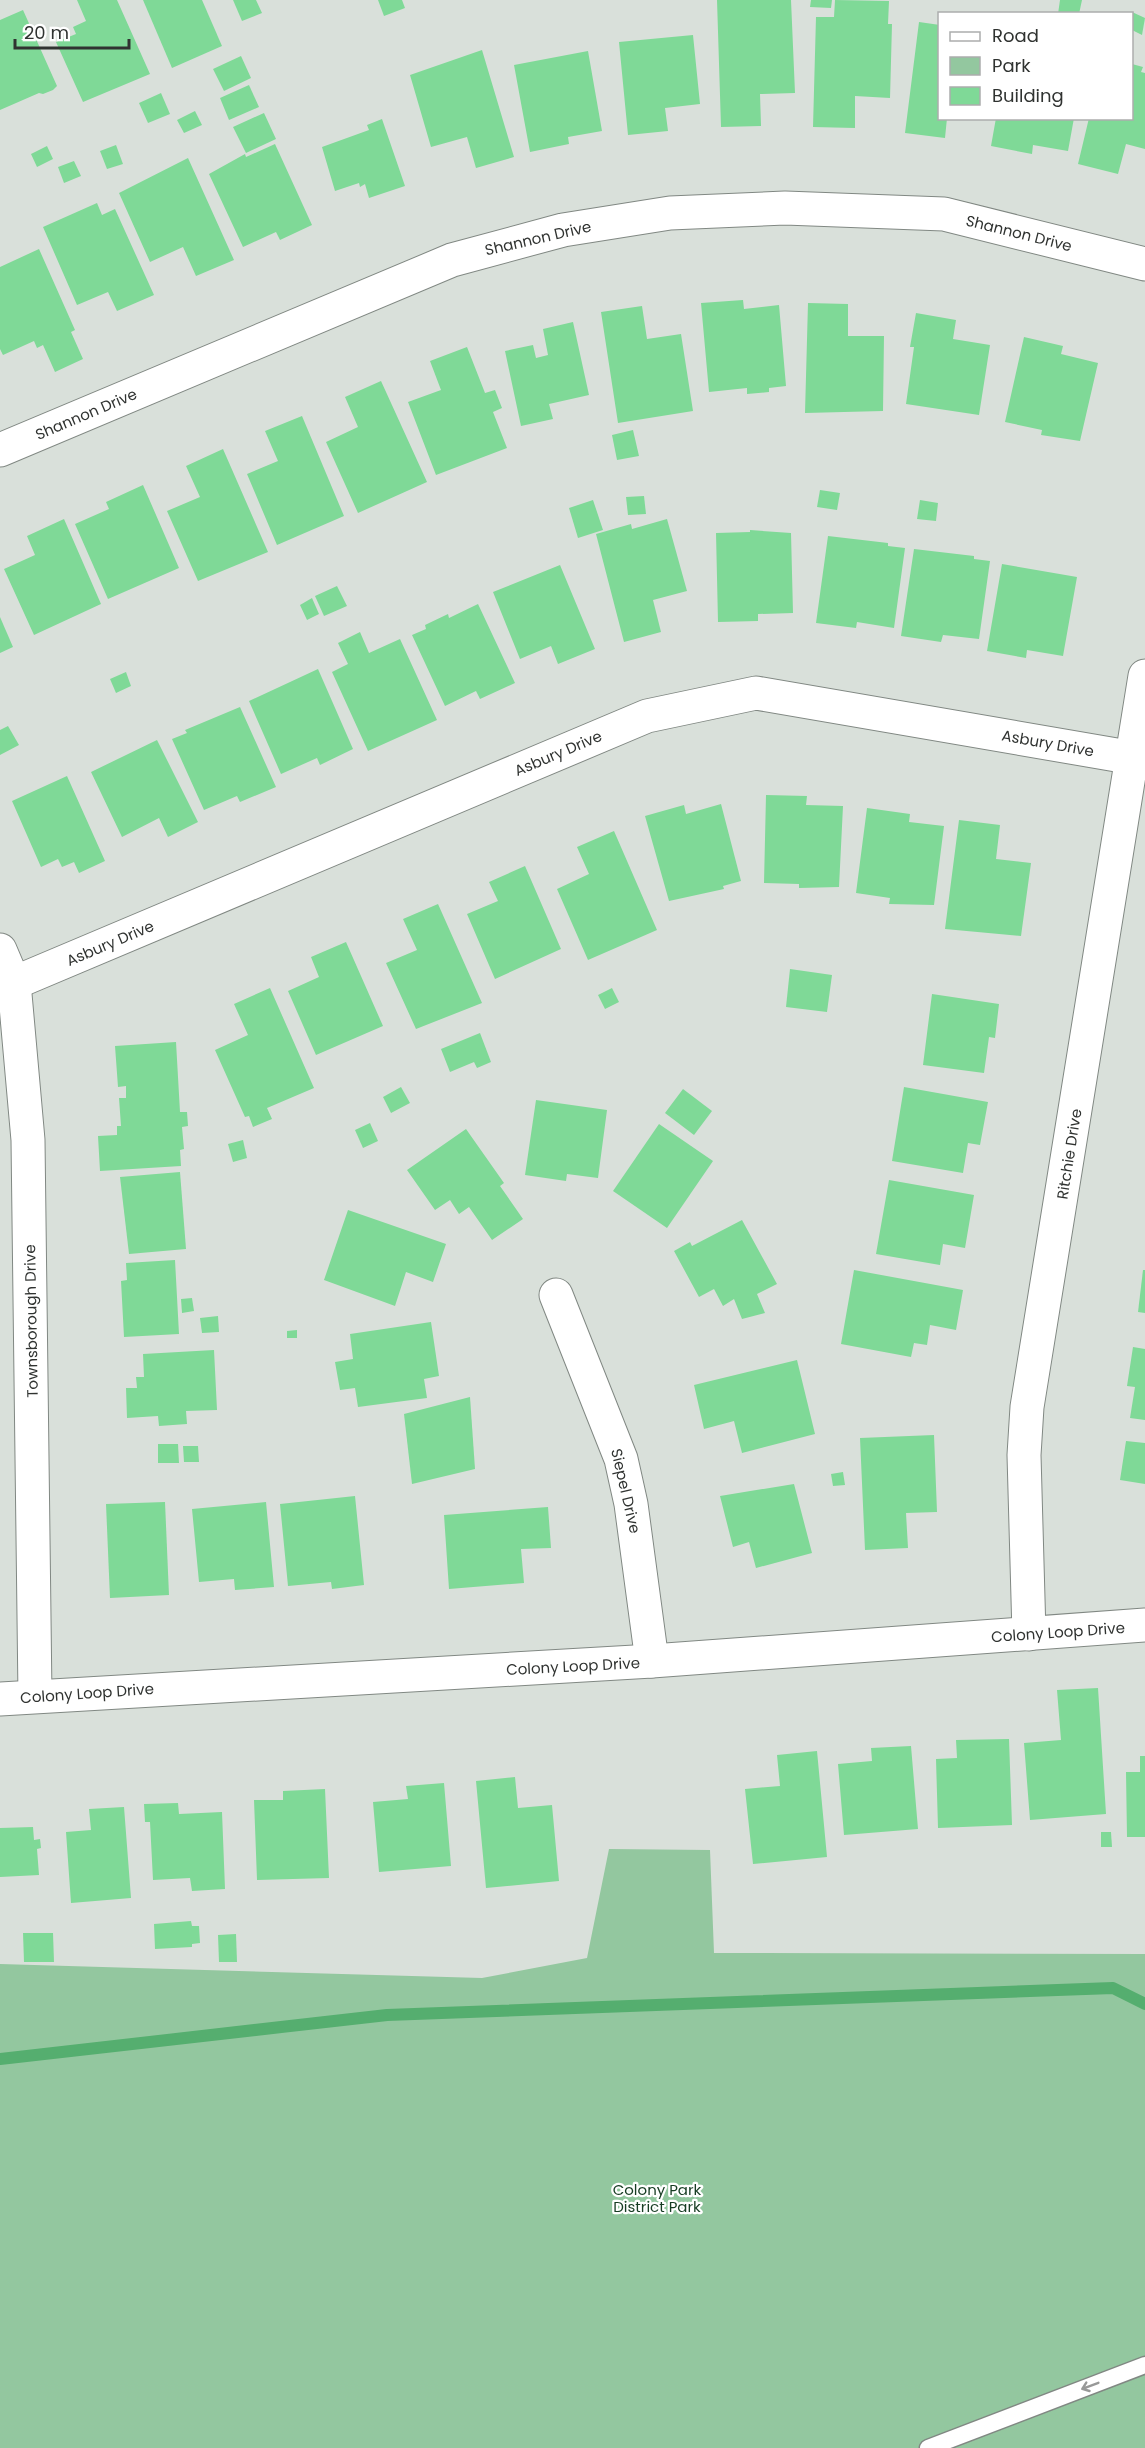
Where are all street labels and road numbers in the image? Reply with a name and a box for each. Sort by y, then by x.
street label: Shannon Drive [964,210,1074,256]
street label: Shannon Drive [483,216,593,260]
street label: Shannon Drive [32,383,140,445]
street label: Asbury Drive [511,725,605,781]
street label: Asbury Drive [1000,725,1096,761]
street label: Asbury Drive [63,915,157,971]
street label: Ritchie Drive [1051,1107,1087,1201]
street label: Townsborough Drive [19,1244,43,1398]
street label: Siepel Drive [606,1446,646,1536]
street label: Colony Loop Drive [990,1617,1126,1647]
street label: Colony Loop Drive [506,1652,640,1680]
street label: Colony Loop Drive [19,1678,155,1708]

